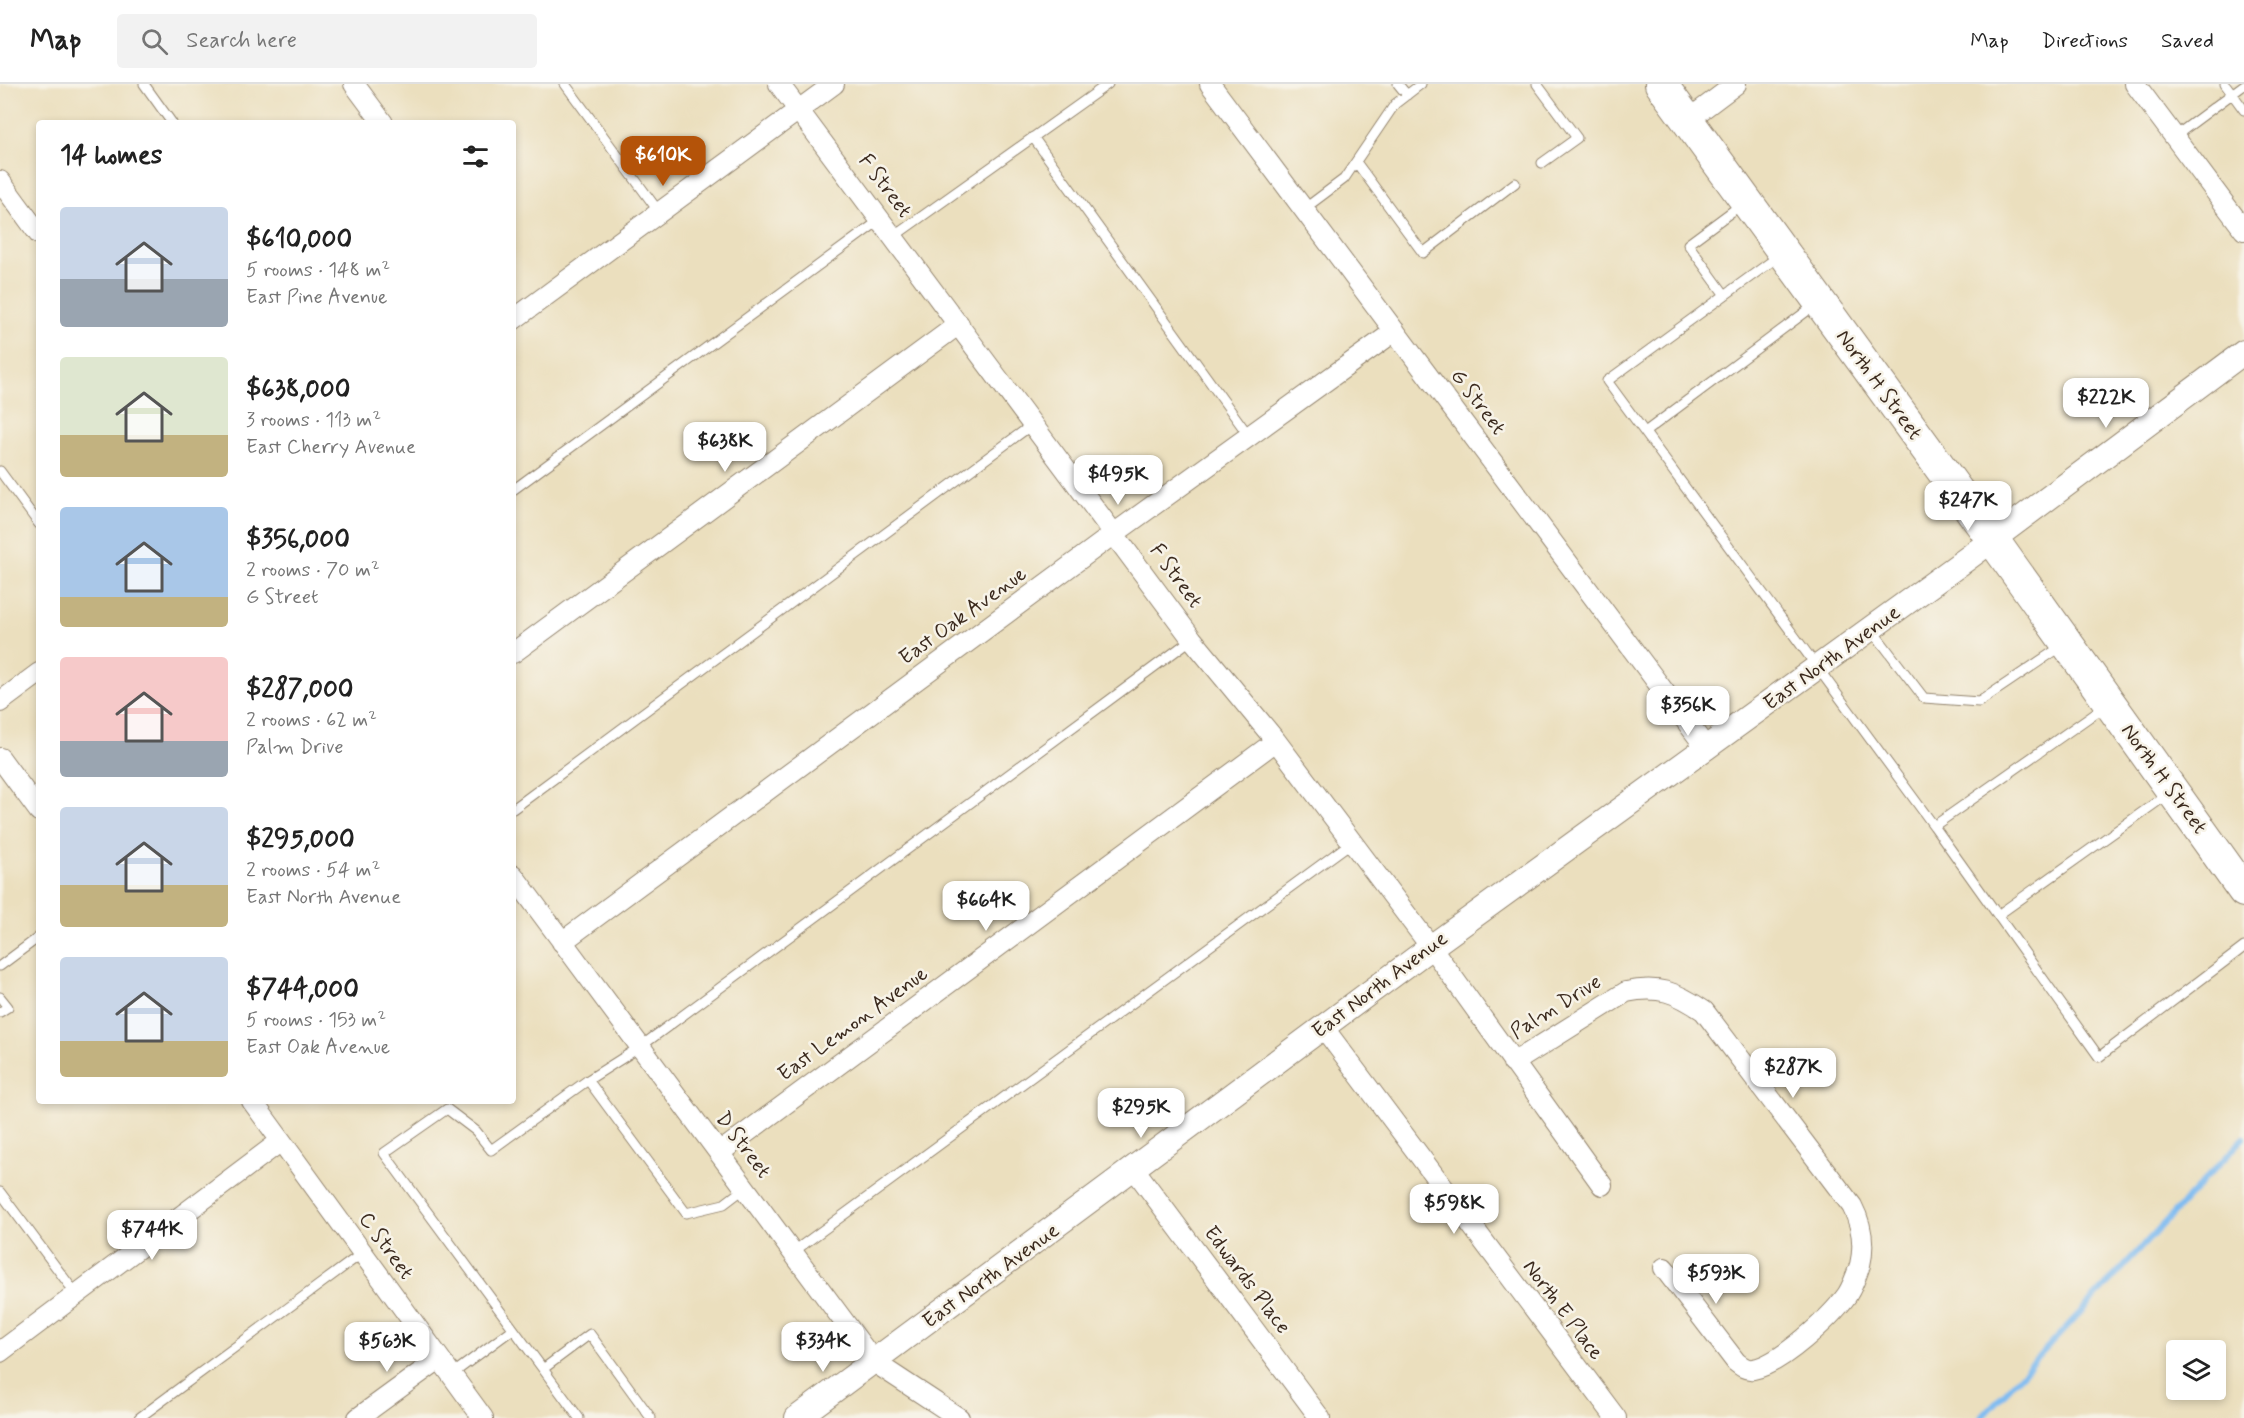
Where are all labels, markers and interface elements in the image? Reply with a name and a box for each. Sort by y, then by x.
search box [117,14,537,68]
text: Map [30,23,81,60]
icon: search [138,25,171,58]
text: Search here [186,27,297,55]
text: Map [1970,27,2009,55]
text: Directions [2042,27,2128,55]
text: Saved [2161,27,2214,55]
pin: $610K [621,136,705,187]
text: 14 homes [60,139,162,173]
icon: filters [459,140,492,173]
text: $610K [635,142,691,169]
street label: F Street [852,148,918,224]
text: $610,000 [246,223,352,257]
icon: home [108,231,180,303]
text: 5 rooms · 148 m² [246,257,390,284]
text: East Pine Avenue [246,284,387,311]
street label: North H Street [1829,324,1929,446]
street label: G Street [1444,363,1512,441]
text: $638,000 [246,373,350,407]
pin: $222K [2064,378,2148,429]
icon: home [108,381,180,453]
text: $222K [2077,384,2135,411]
text: 3 rooms · 113 m² [246,407,381,434]
pin: $638K [683,422,767,473]
text: $638K [697,428,753,455]
text: East Cherry Avenue [246,434,416,461]
pin: $495K [1076,455,1160,506]
text: $495K [1088,461,1148,488]
pin: $247K [1926,481,2010,532]
text: $247K [1939,487,1997,514]
text: $356,000 [246,523,350,557]
icon: home [108,531,180,603]
street label: F Street [1143,538,1209,614]
text: 2 rooms · 70 m² [246,557,380,584]
street label: East Oak Avenue [894,560,1033,672]
text: G Street [246,584,318,611]
street label: East North Avenue [1758,599,1906,717]
text: $287,000 [246,673,353,707]
icon: home [108,681,180,753]
pin: $356K [1646,686,1730,737]
text: $356K [1661,692,1716,719]
text: 2 rooms · 62 m² [246,707,377,734]
street label: North H Street [2114,718,2214,840]
text: Palm Drive [246,734,344,761]
text: $295,000 [246,823,355,857]
icon: home [108,831,180,903]
text: 2 rooms · 54 m² [246,857,380,884]
pin: $664K [944,881,1028,932]
text: East North Avenue [246,884,401,911]
text: $664K [957,887,1015,914]
street label: East North Avenue [1307,925,1453,1045]
street label: East Lemon Avenue [772,960,934,1088]
street label: Palm Drive [1505,968,1607,1046]
text: $744,000 [246,973,359,1007]
icon: home [108,981,180,1053]
text: 5 rooms · 153 m² [246,1007,386,1034]
text: East Oak Avenue [246,1034,390,1061]
pin: $287K [1751,1048,1835,1099]
text: $287K [1764,1054,1822,1081]
pin: $295K [1099,1088,1183,1139]
text: $295K [1112,1094,1170,1121]
street label: D Street [709,1106,777,1184]
pin: $598K [1412,1184,1496,1235]
text: $598K [1424,1190,1484,1217]
street label: C Street [352,1207,420,1286]
pin: $744K [110,1210,194,1261]
text: $744K [121,1216,183,1243]
street label: East North Avenue [917,1217,1065,1335]
street label: Edwards Place [1197,1220,1297,1340]
street label: North E Place [1516,1254,1610,1366]
pin: $593K [1674,1254,1758,1305]
text: $593K [1687,1260,1745,1287]
pin: $563K [345,1322,429,1373]
pin: $334K [781,1322,865,1373]
text: $563K [358,1328,416,1355]
text: $334K [795,1328,851,1355]
map controls [2166,1340,2226,1400]
button: layers [2166,1340,2226,1400]

